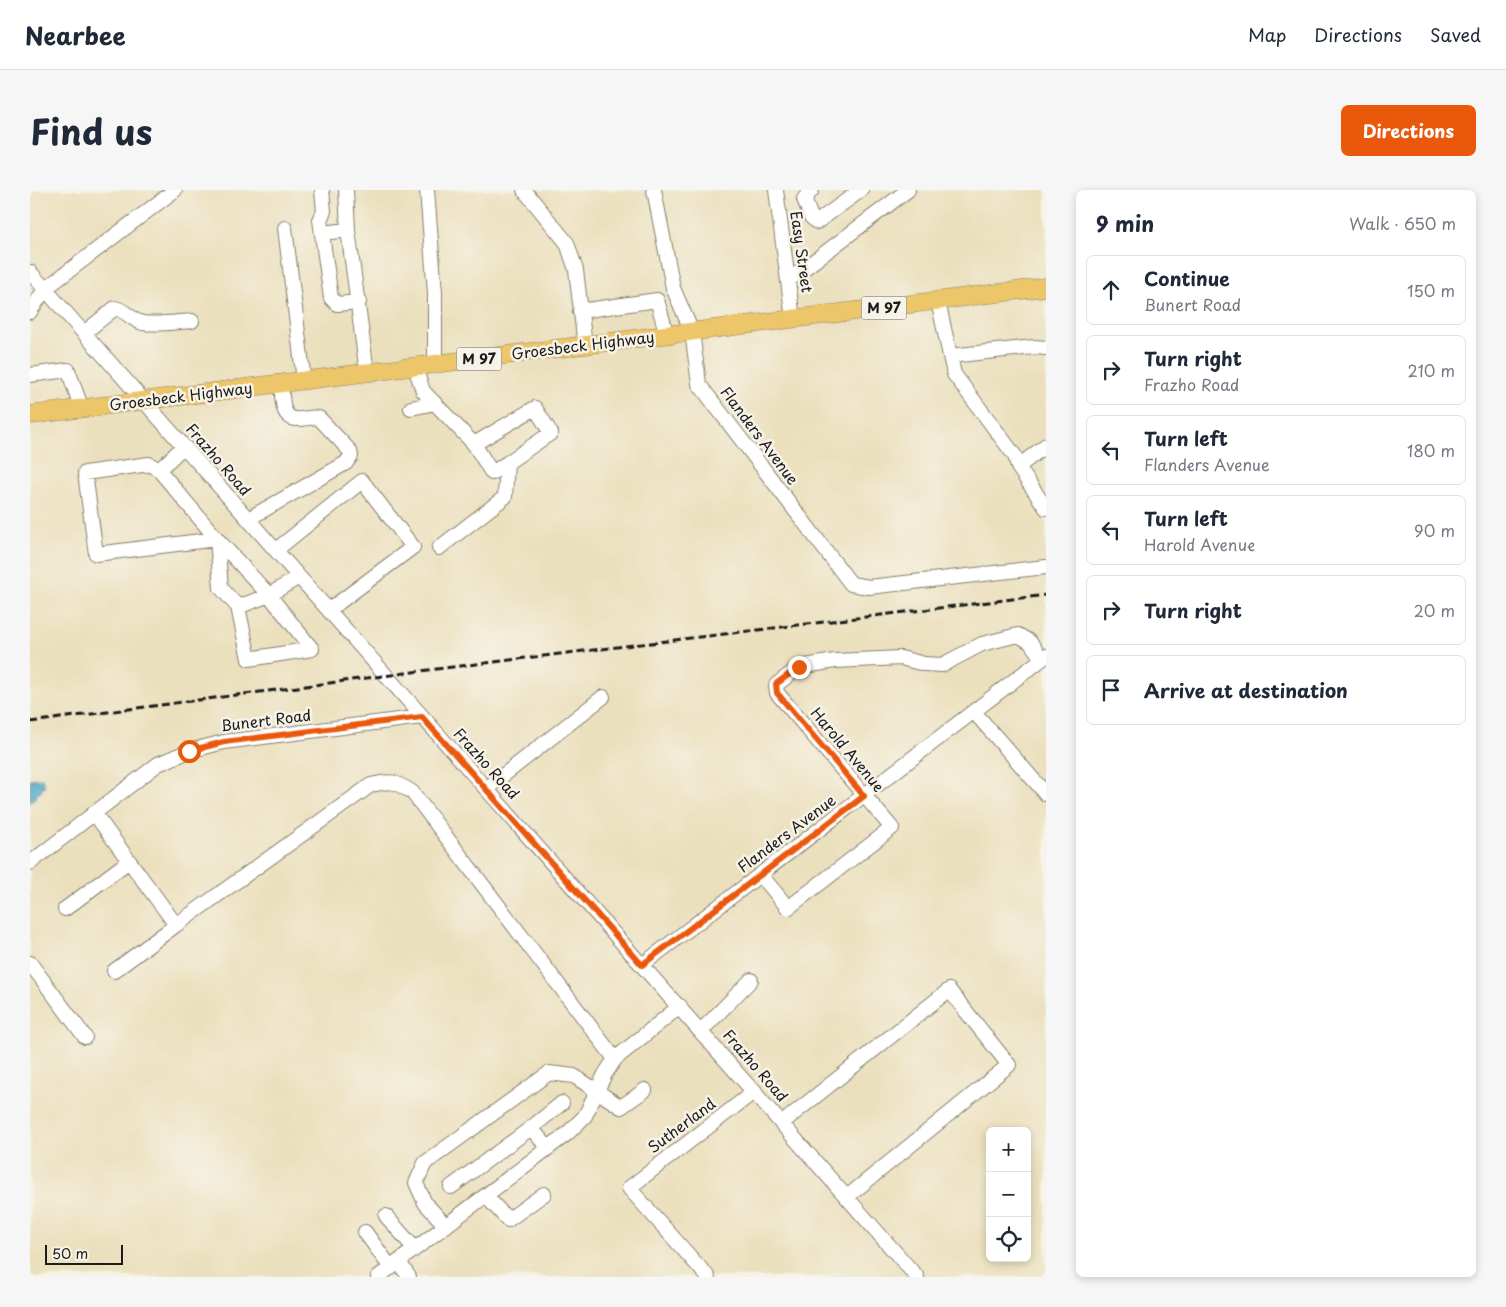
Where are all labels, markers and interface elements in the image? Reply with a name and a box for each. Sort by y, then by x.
text: Nearbee [25,17,126,53]
text: Map [1248,21,1286,48]
text: Directions [1314,21,1402,48]
text: Saved [1430,21,1481,48]
text: Find us [30,104,152,157]
button: Directions [1341,105,1476,156]
text: 9 min [1096,207,1154,239]
street label: Easy Street [785,209,820,294]
text: Walk · 650 m [1349,211,1456,235]
text: Continue [1144,264,1230,292]
icon: ahead [1097,276,1125,304]
text: 150 m [1407,278,1455,302]
text: Bunert Road [1144,292,1241,316]
road number: M 97 [862,296,906,320]
street label: Groesbeck Highway [510,324,655,365]
text: Turn right [1144,344,1242,372]
road number: M 97 [456,347,502,370]
icon: right [1097,356,1125,384]
text: 210 m [1407,358,1455,382]
text: Frazho Road [1144,372,1239,396]
street label: Groesbeck Highway [108,375,253,416]
street label: Flanders Avenue [716,381,805,489]
street label: Frazho Road [181,418,257,500]
text: Turn left [1144,424,1228,452]
icon: left [1097,436,1125,464]
text: 180 m [1407,438,1455,462]
text: Flanders Avenue [1144,452,1270,476]
text: Turn left [1144,504,1228,532]
icon: left [1097,516,1125,544]
text: 90 m [1414,518,1455,542]
text: Harold Avenue [1144,532,1255,556]
icon: right [1097,596,1125,624]
text: Turn right [1144,596,1242,624]
text: 20 m [1414,598,1455,622]
route end [788,656,811,679]
icon: arrive [1097,676,1125,704]
text: Arrive at destination [1144,676,1348,704]
street label: Harold Avenue [806,702,890,796]
street label: Bunert Road [219,703,312,736]
street label: Frazho Road [449,722,526,804]
route start [178,740,201,763]
street label: Flanders Avenue [732,788,840,877]
street label: Frazho Road [718,1024,794,1106]
street label: Sutherland [642,1092,720,1158]
map controls [986,1127,1031,1262]
button: + [986,1127,1031,1172]
button: − [986,1172,1031,1217]
button: locate [986,1217,1031,1262]
scale bar [45,1242,122,1265]
text: 50 m [52,1243,88,1264]

